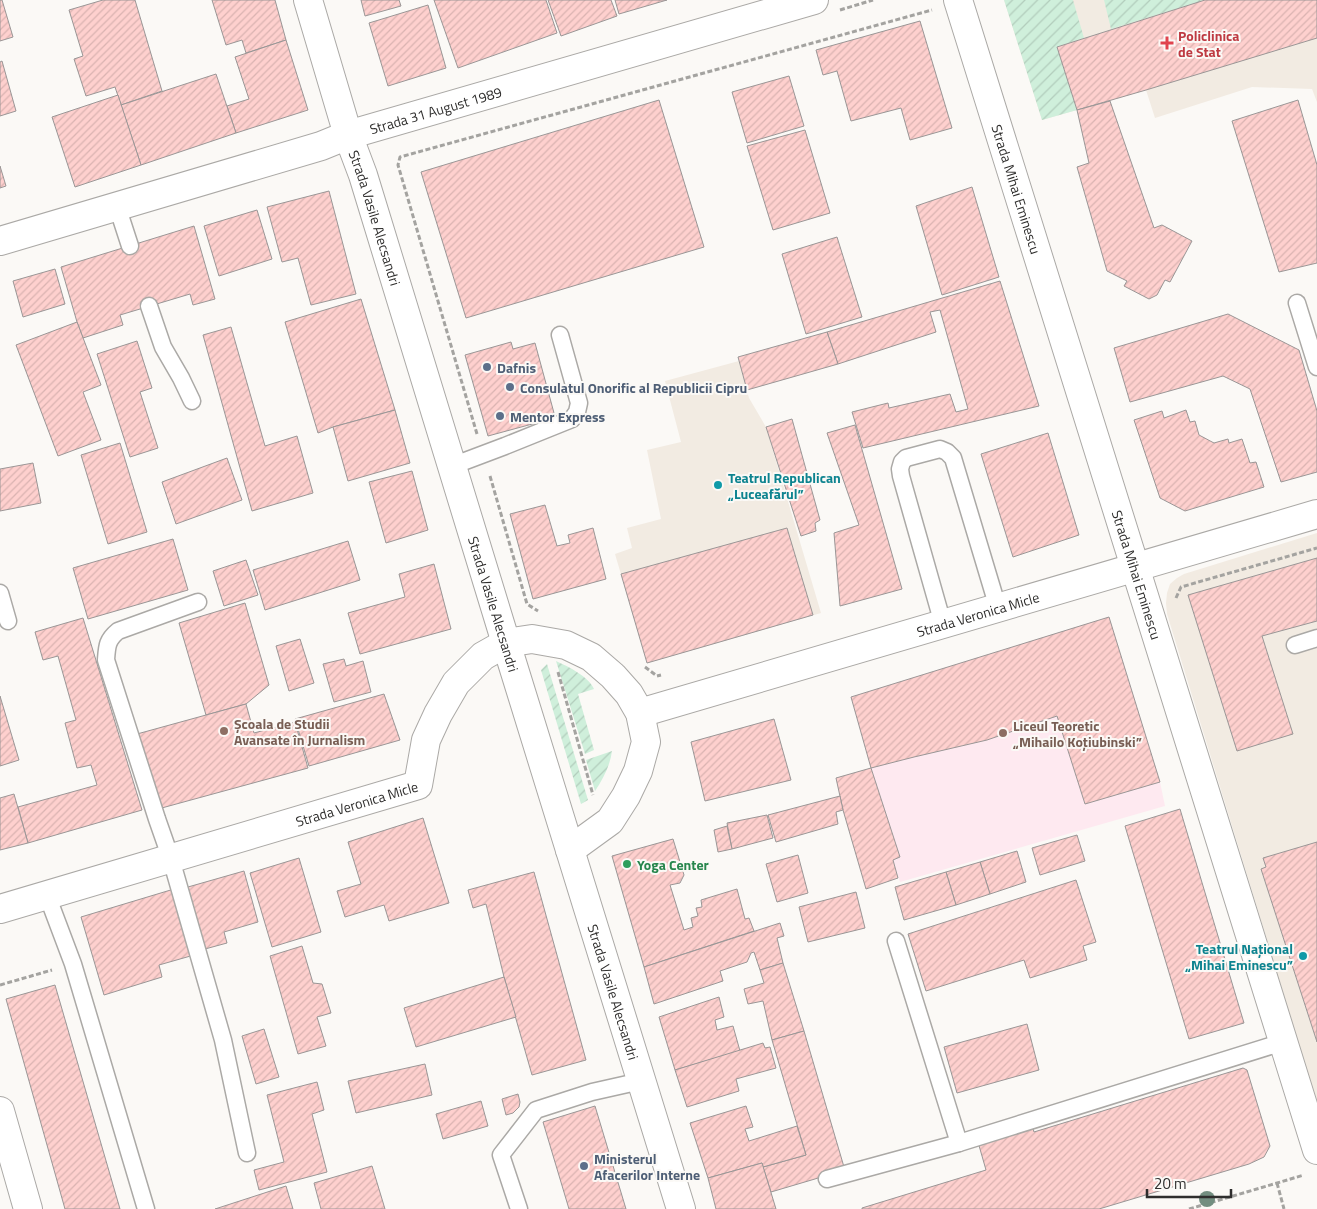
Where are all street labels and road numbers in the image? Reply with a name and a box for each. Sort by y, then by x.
street label: Strada 31 August 1989 [367,80,504,139]
street label: Strada Mihai Eminescu [987,122,1047,256]
street label: Strada Vasile Alecsandri [344,147,407,288]
street label: Strada Mihai Eminescu [1107,507,1167,642]
street label: Strada Vasile Alecsandri [463,534,525,674]
street label: Strada Veronica Micle [914,586,1041,642]
street label: Strada Veronica Micle [293,775,420,831]
street label: Strada Vasile Alecsandri [583,921,645,1062]

